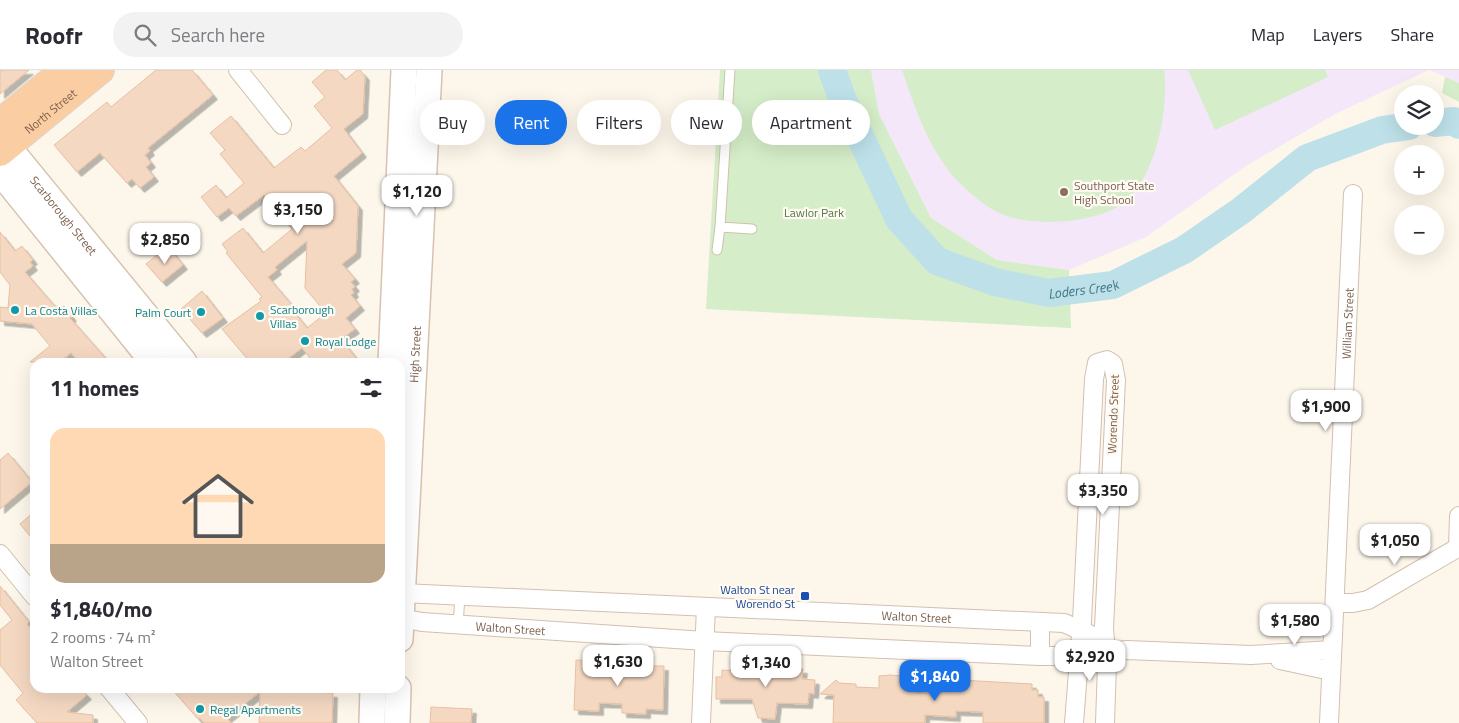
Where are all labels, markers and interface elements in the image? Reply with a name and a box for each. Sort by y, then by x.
search box [113,12,463,57]
text: Roofr [25,17,83,53]
text: Search here [171,20,265,49]
icon: search [131,21,159,49]
text: Map [1251,21,1285,48]
text: Layers [1313,21,1362,48]
text: Share [1390,21,1434,48]
street label: North Street [20,83,81,138]
map controls [1394,85,1444,255]
button: layers [1394,85,1444,135]
chip: Buy [420,100,485,145]
chip: Rent [495,100,567,145]
chip: Filters [577,100,661,145]
chip: New [671,100,742,145]
chip: Apartment [752,100,870,145]
button: + [1394,145,1444,195]
street label: Scarborough Street [26,171,103,260]
pin: $1,120 [376,174,458,217]
place label: Southport State High School [1074,176,1154,209]
text: $1,120 [392,179,442,203]
marker: Southport State High School [1058,186,1070,198]
pin: $3,150 [257,192,339,235]
text: $3,150 [273,197,323,221]
park label: Lawlor Park [784,203,844,222]
button: − [1394,205,1444,255]
pin: $2,850 [124,222,206,265]
text: $2,850 [140,227,190,251]
water label: Loders Creek [1047,273,1123,304]
street label: William Street [1336,287,1358,359]
place label: Scarborough Villas [270,300,334,333]
place label: La Costa Villas [25,301,98,320]
place label: Palm Court [135,303,192,322]
marker: La Costa Villas [9,304,21,316]
marker: Palm Court [195,306,207,318]
marker: Scarborough Villas [254,310,266,322]
street label: High Street [404,325,425,383]
place label: Royal Lodge [315,332,376,351]
marker: Royal Lodge [299,335,311,347]
text: 11 homes [50,372,139,404]
street label: Worendo Street [1102,373,1124,454]
icon: filters [357,374,385,402]
pin: $1,900 [1285,390,1367,432]
text: $1,900 [1301,394,1351,418]
icon: home [173,461,263,551]
pin: $3,350 [1062,474,1144,516]
text: $3,350 [1078,478,1128,502]
pin: $1,050 [1354,524,1436,566]
text: $1,050 [1370,528,1420,552]
place label: Walton St near Worendo St [720,580,796,613]
marker: Walton St near Worendo St [799,590,811,602]
text: $1,840/mo [50,593,152,625]
pin: $1,580 [1254,604,1336,646]
street label: Walton Street [881,605,953,627]
text: $1,580 [1270,608,1320,632]
street label: Walton Street [475,616,547,640]
text: 2 rooms · 74 m² [50,625,155,649]
pin: $2,920 [1049,640,1131,682]
pin: $1,630 [577,644,659,687]
text: $2,920 [1065,644,1115,668]
pin: $1,340 [725,646,807,688]
text: Walton Street [50,649,143,673]
text: $1,630 [593,649,643,673]
text: $1,340 [741,650,791,674]
pin: $1,840 [894,660,976,702]
text: $1,840 [910,664,960,688]
place label: Regal Apartments [210,700,302,719]
marker: Regal Apartments [194,703,206,715]

